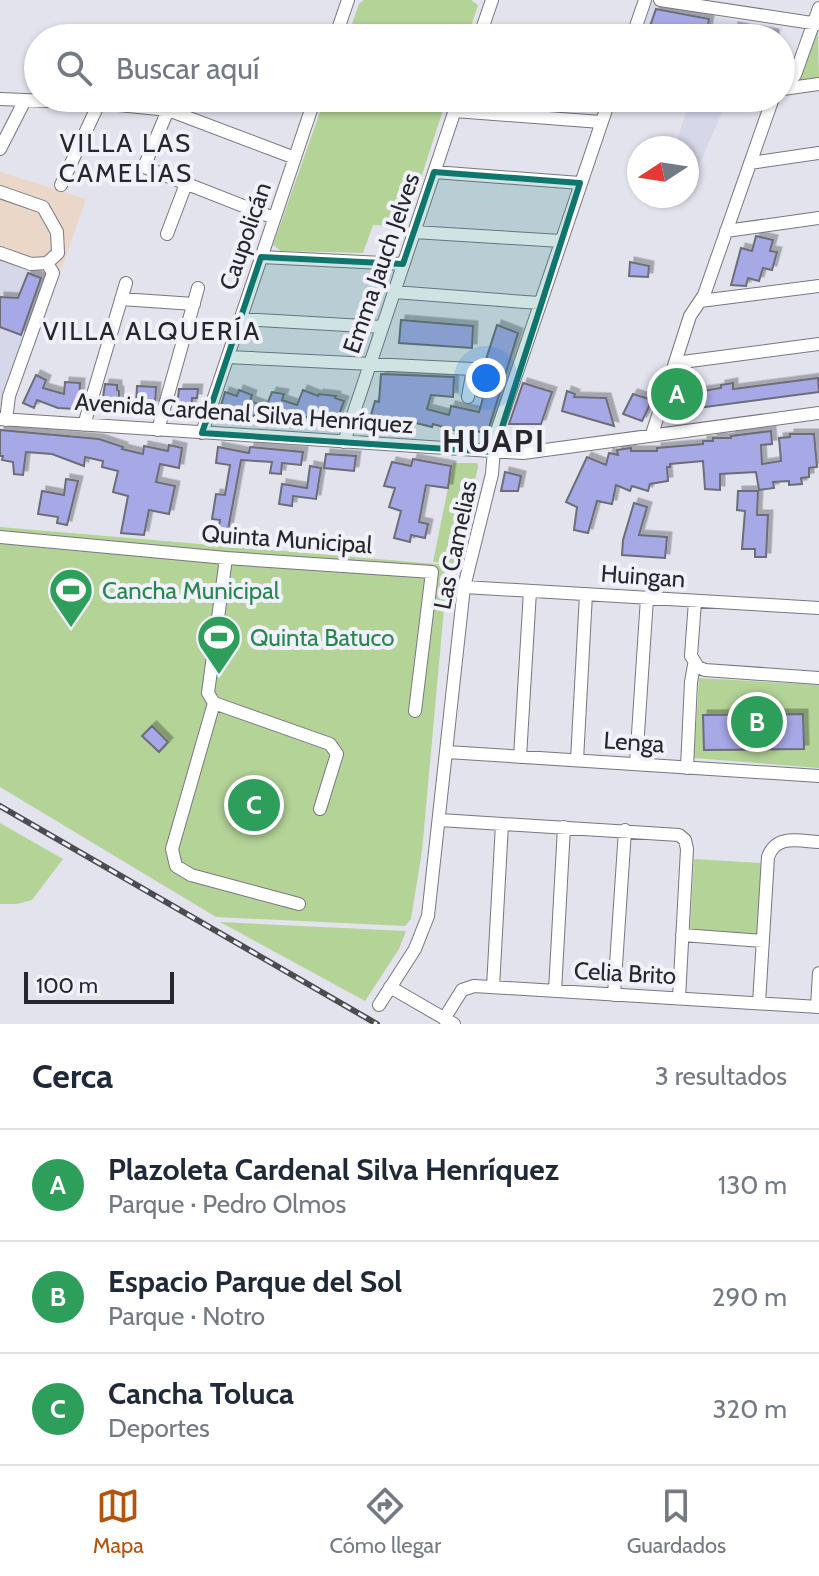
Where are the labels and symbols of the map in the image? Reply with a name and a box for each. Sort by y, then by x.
district label: VILLA LAS CAMELIAS [59,127,193,189]
north arrow [627,136,699,208]
street label: Emma Jauch Jelves [337,169,425,357]
street label: Caupolicán [213,178,277,294]
district label: VILLA ALQUERÍA [43,315,261,347]
your location [466,358,506,398]
pin: A [651,364,703,424]
street label: Avenida Cardenal Silva Henríquez [74,387,414,439]
district label: HUAPI [442,421,546,460]
street label: Las Camelias [427,478,483,612]
street label: Quinta Municipal [201,519,374,559]
street label: Huingan [600,559,686,593]
sports icon: Cancha Municipal [47,566,95,629]
place label: Cancha Municipal [102,576,280,605]
sports icon: Quinta Batuco [195,613,243,676]
place label: Quinta Batuco [250,623,394,652]
pin: B [731,692,783,752]
street label: Lenga [603,725,666,759]
pin: C [228,775,280,835]
street label: Celia Brito [573,956,677,990]
scale bar [24,968,174,1004]

